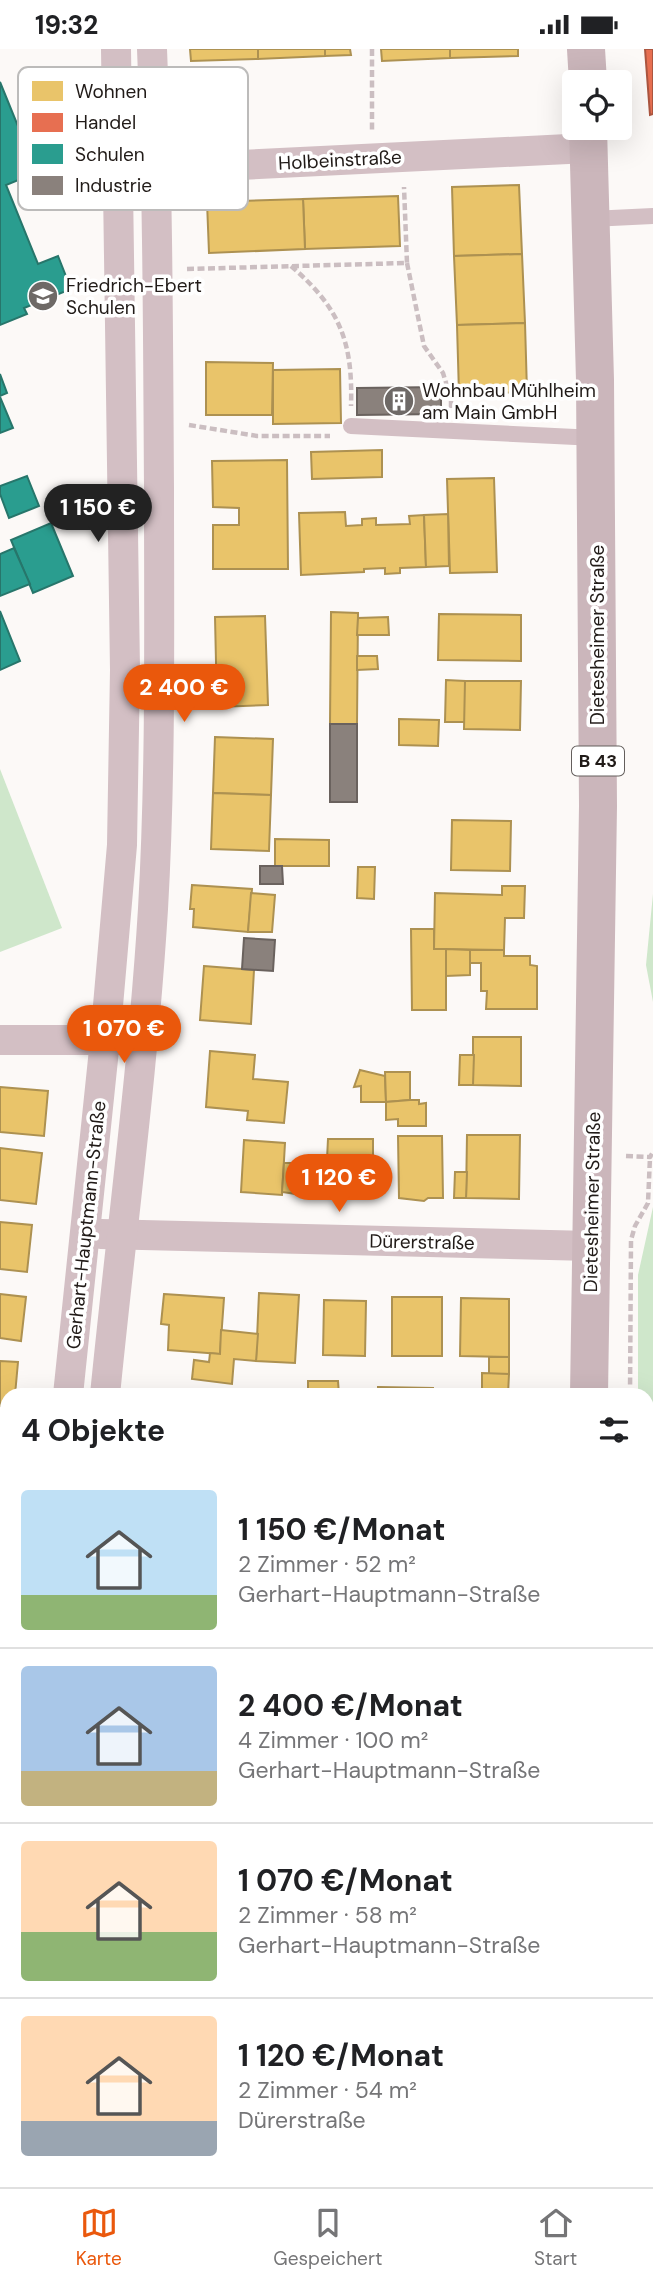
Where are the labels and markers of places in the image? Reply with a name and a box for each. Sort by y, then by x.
place label: Friedrich-Ebert Schulen [66,273,202,320]
school or university icon: Friedrich-Ebert Schulen [26,279,60,313]
place label: Wohnbau Mühlheim am Main GmbH [422,378,596,425]
building icon: Wohnbau Mühlheim am Main GmbH [382,384,416,418]
pin: 1 150 € [33,484,163,544]
pin: 2 400 € [119,665,249,724]
pin: 1 070 € [59,1005,189,1065]
pin: 1 120 € [274,1155,404,1214]

